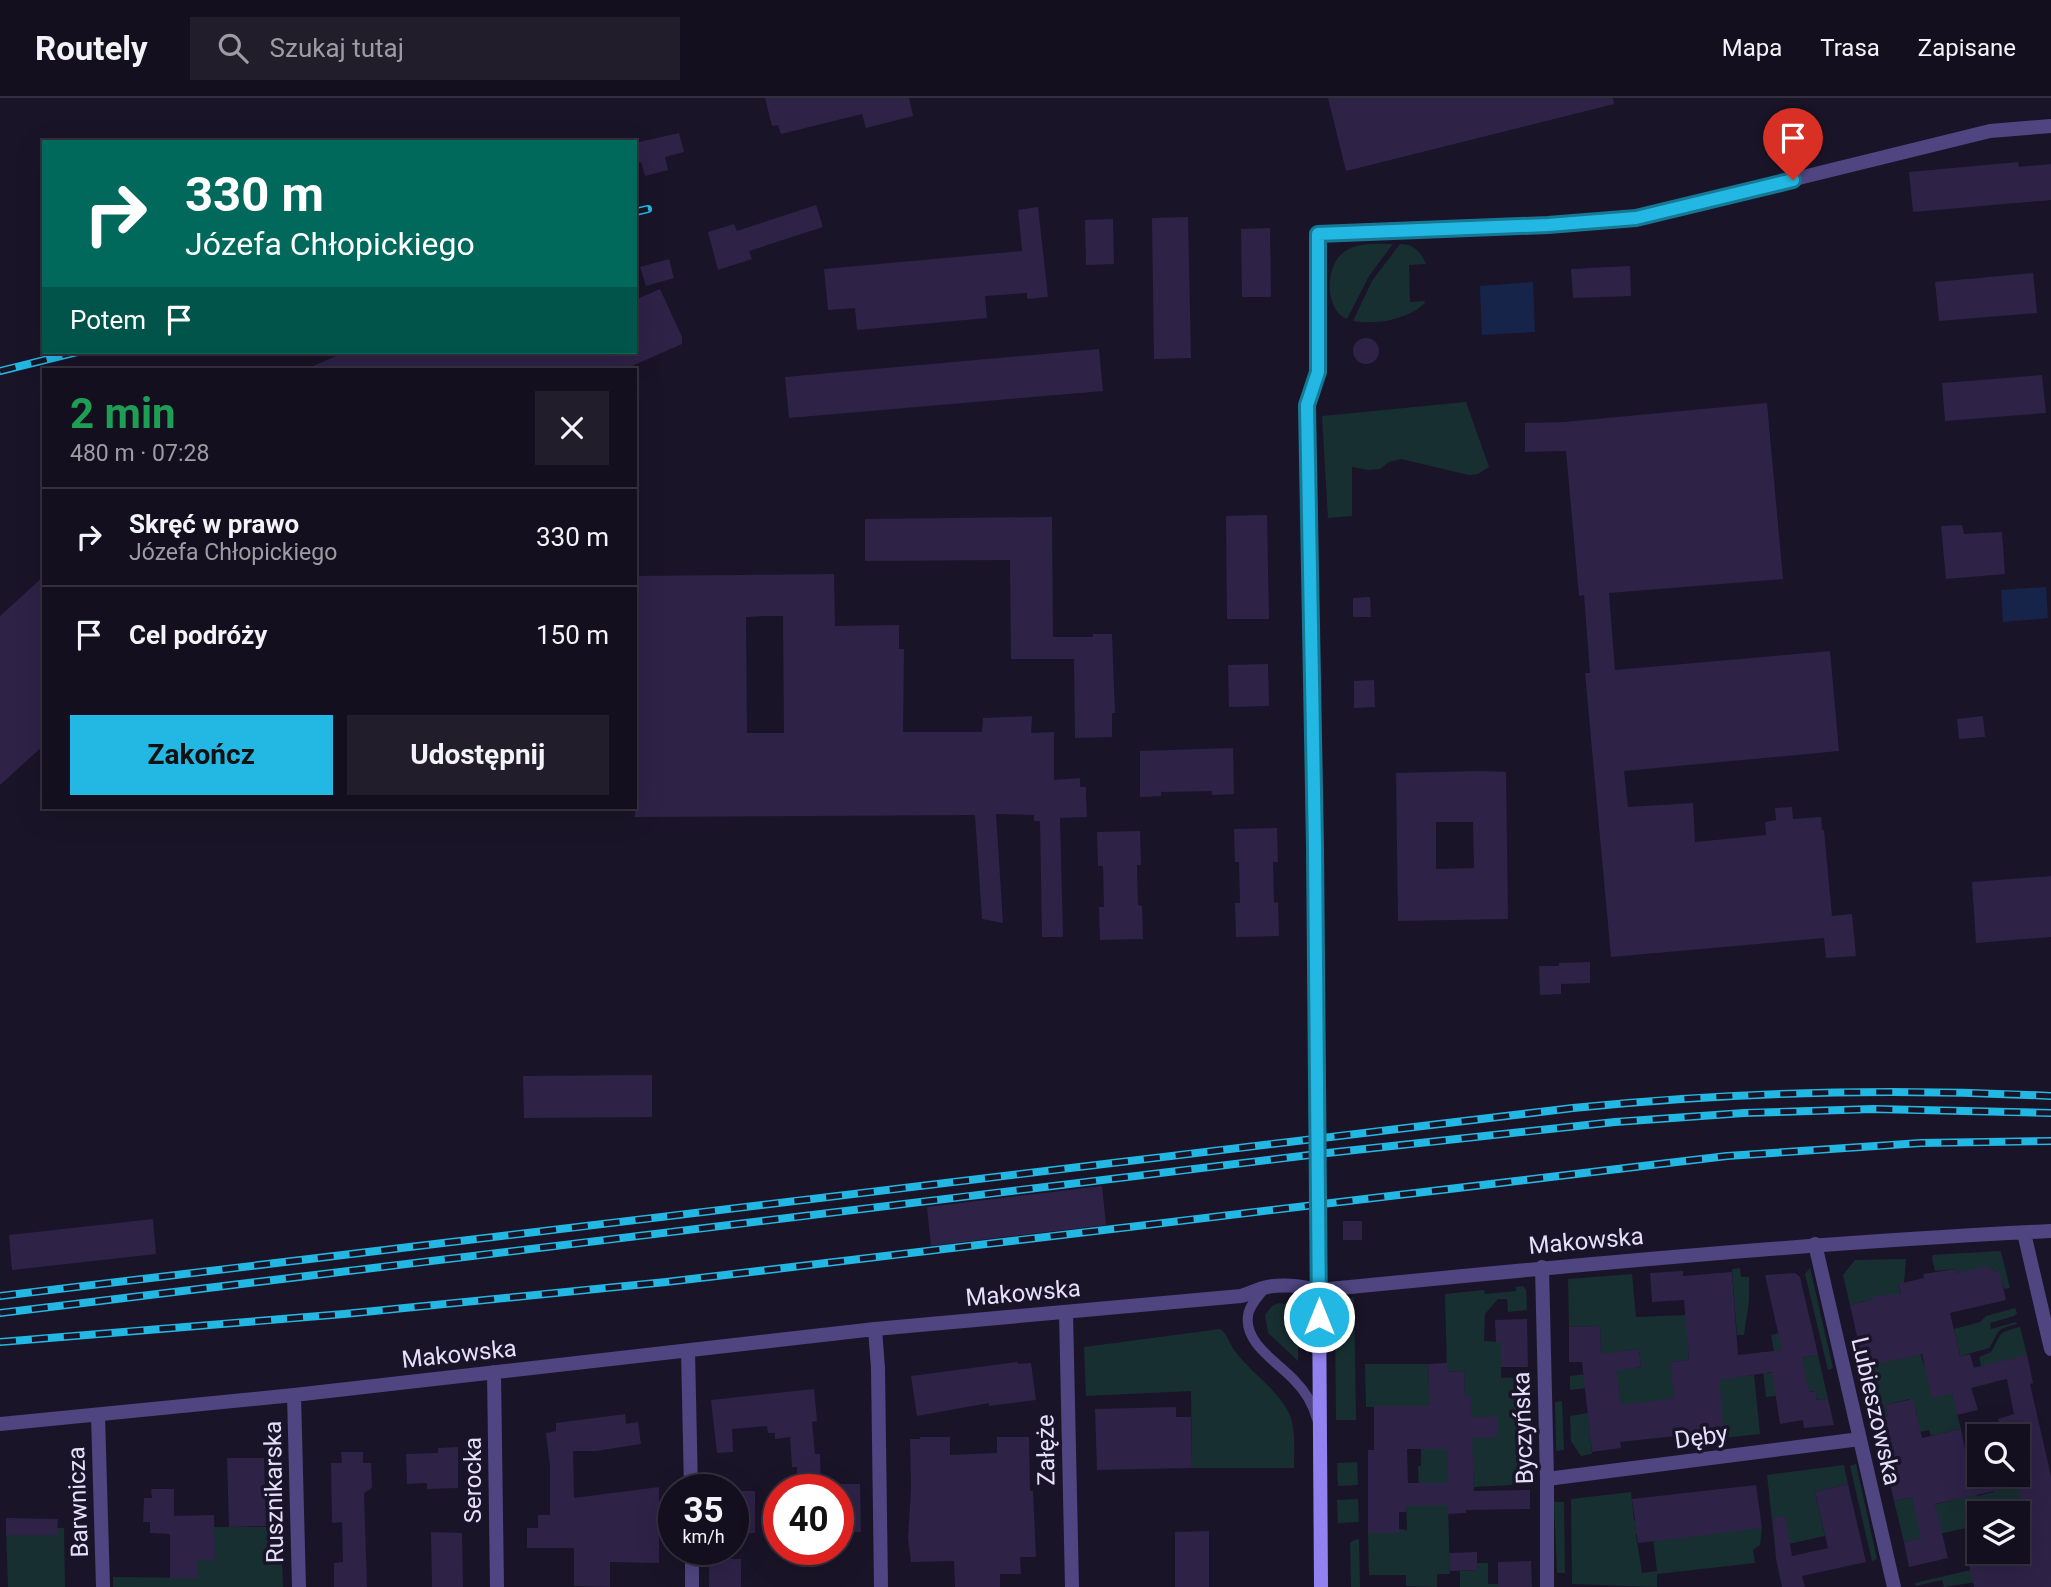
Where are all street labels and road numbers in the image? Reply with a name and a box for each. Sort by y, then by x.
street label: Makowska [1527,1222,1645,1260]
street label: Makowska [964,1274,1082,1312]
street label: Makowska [400,1334,518,1374]
street label: Lubieszowska [1845,1334,1907,1488]
street label: Byczyńska [1507,1371,1539,1485]
street label: Załęże [1031,1414,1061,1486]
street label: Dęby [1673,1419,1730,1455]
street label: Rusznikarska [259,1421,289,1563]
street label: Serocka [459,1437,487,1523]
street label: Barwnicza [62,1446,94,1558]

